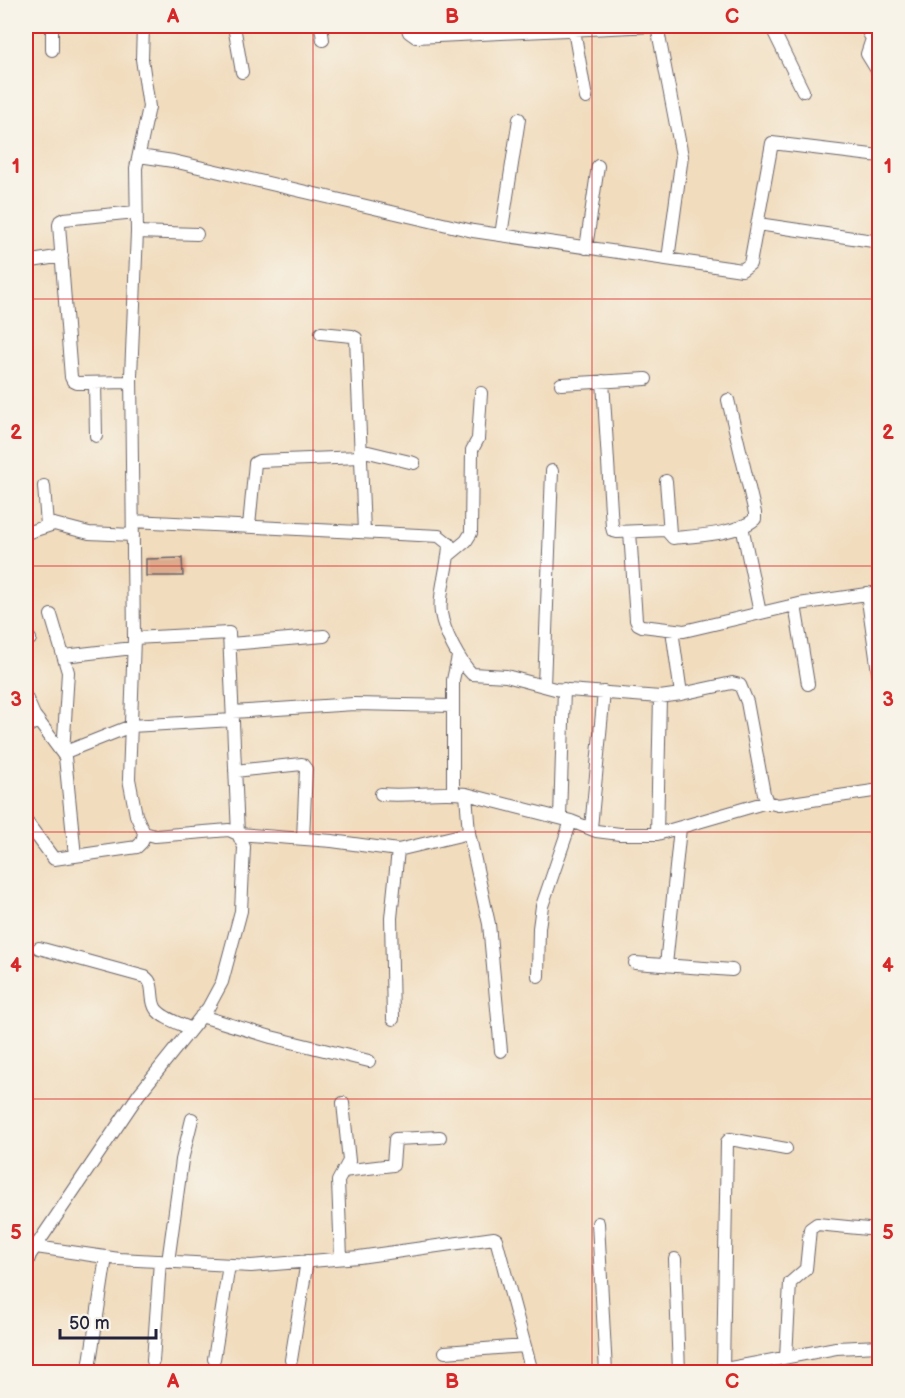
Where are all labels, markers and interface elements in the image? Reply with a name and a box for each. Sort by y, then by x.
text: A [166,5,180,29]
text: B [445,5,459,29]
text: C [725,5,739,29]
text: 1 [12,155,20,179]
text: 1 [884,155,892,179]
text: 2 [10,421,22,445]
text: 2 [882,421,894,445]
text: 3 [10,688,22,712]
text: 3 [882,688,894,712]
text: 4 [10,954,22,978]
text: 4 [882,954,894,978]
text: 5 [10,1221,22,1245]
text: 5 [882,1221,894,1245]
scale bar [60,1302,156,1340]
text: 50 m [69,1313,110,1334]
text: A [166,1370,180,1394]
text: B [445,1370,459,1394]
text: C [725,1370,739,1394]

